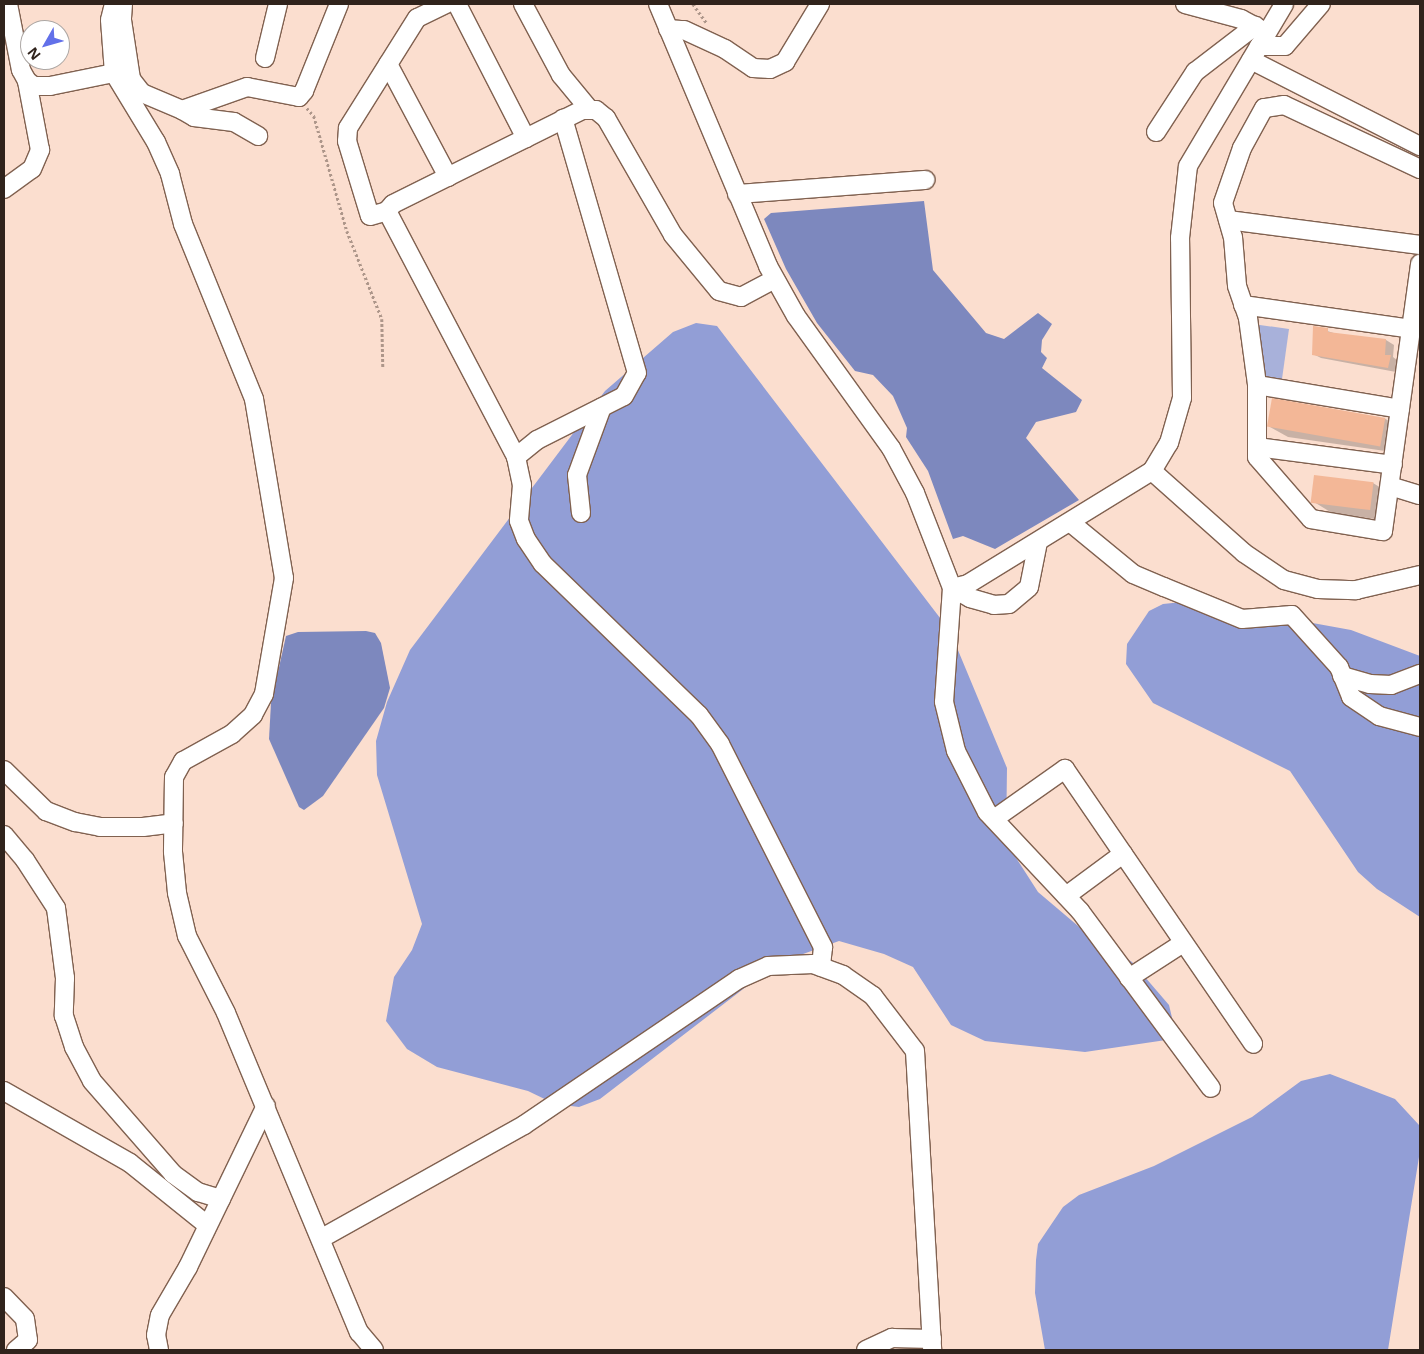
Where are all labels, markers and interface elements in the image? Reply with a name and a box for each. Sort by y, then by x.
north arrow [20,20,70,70]
text: N [23,44,45,64]

